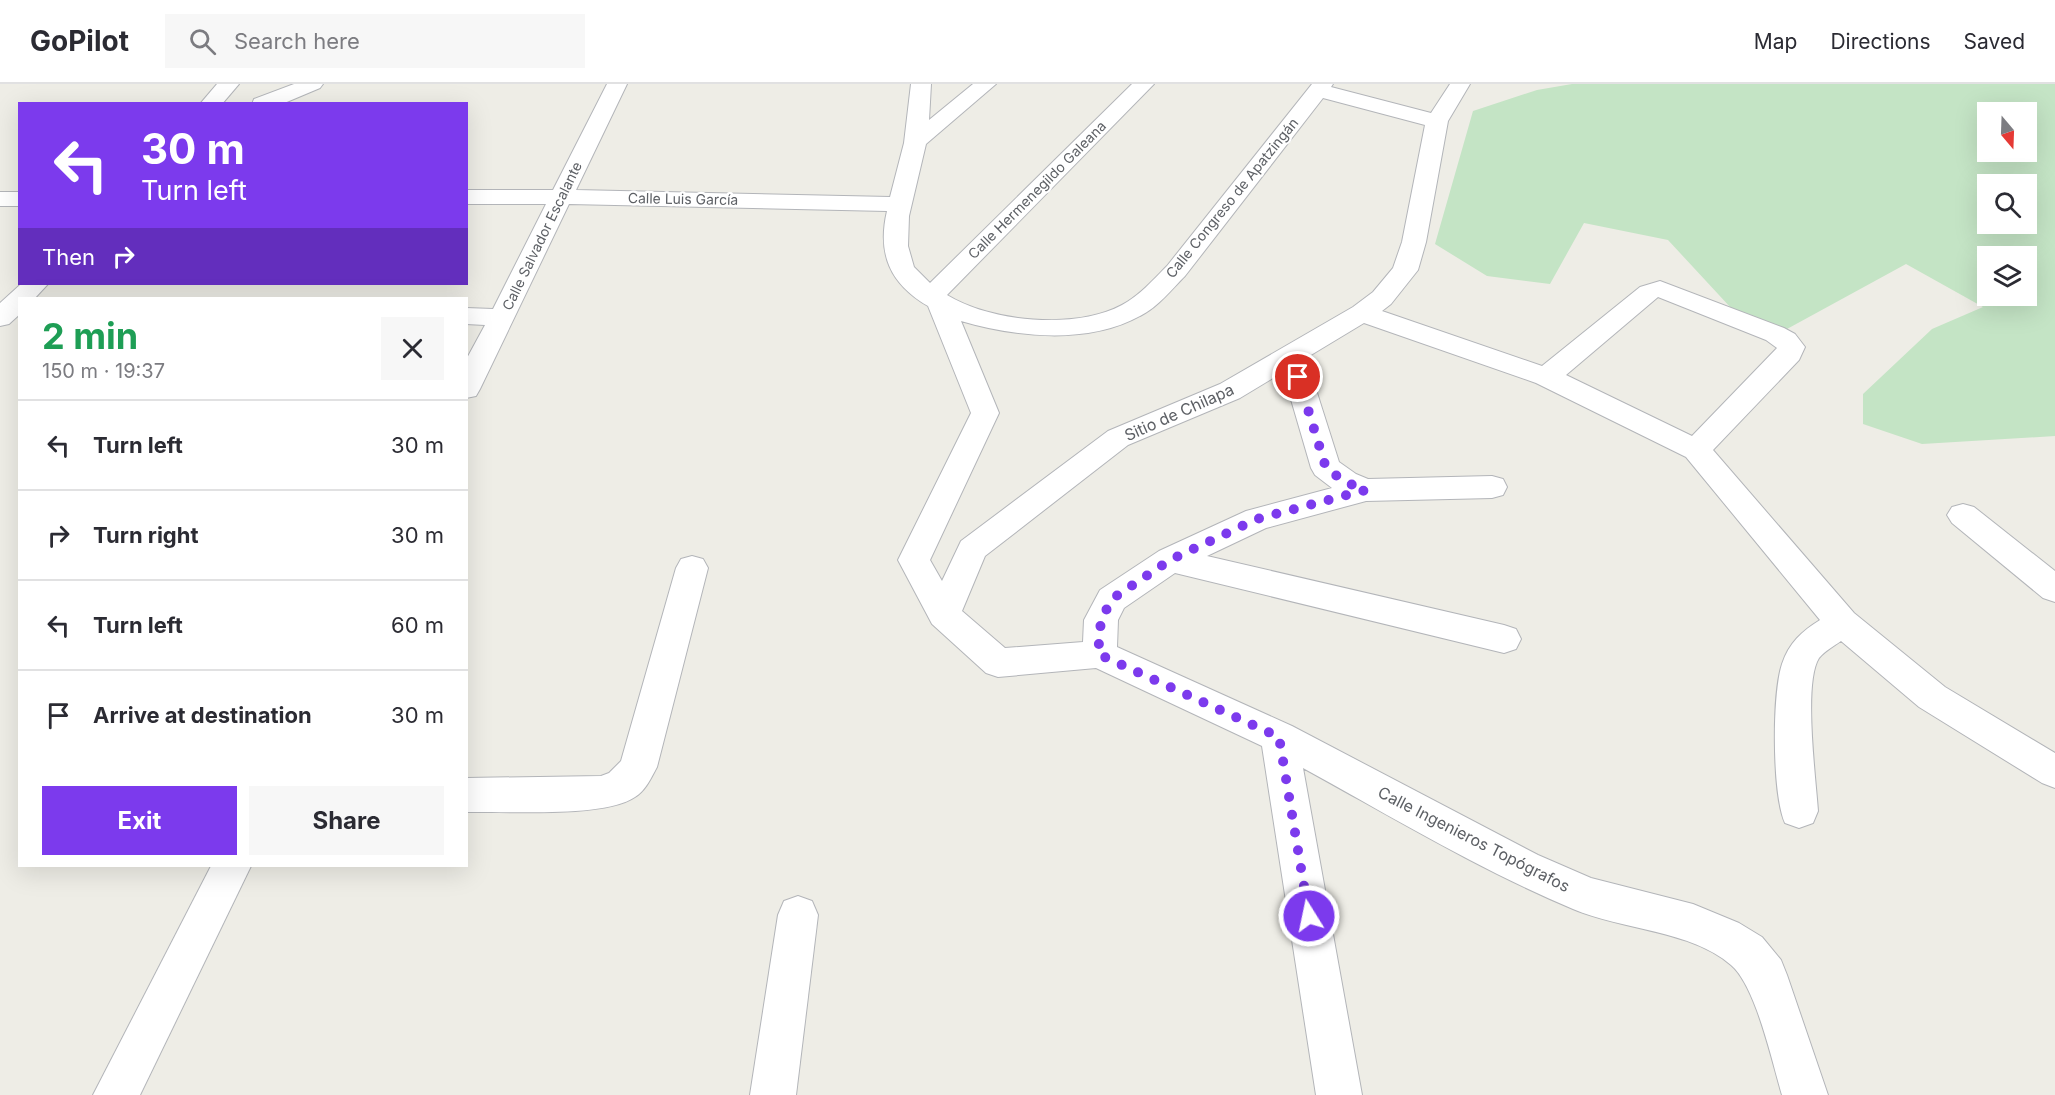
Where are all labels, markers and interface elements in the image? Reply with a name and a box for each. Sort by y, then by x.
search box [165,14,585,68]
text: GoPilot [30,24,129,58]
icon: search [186,25,219,58]
text: Search here [234,28,360,54]
text: Map [1754,29,1797,54]
text: Directions [1830,29,1931,54]
text: Saved [1964,29,2025,54]
north arrow [1977,102,2037,162]
map controls [1977,102,2037,306]
street label: Calle Congreso de Apatzingán [1162,114,1301,281]
street label: Calle Hermenegildo Galeana [964,117,1109,262]
text: 30 m [141,123,245,174]
icon: left [42,126,120,204]
street label: Calle Salvador Escalante [498,159,585,313]
text: Turn left [141,174,247,207]
button: search [1977,174,2037,234]
street label: Calle Luis García [628,189,738,208]
icon: right [107,240,140,273]
text: Then [42,244,95,270]
button: layers [1977,246,2037,306]
text: 2 min [42,314,138,358]
button: close [381,317,444,380]
pin [1272,351,1323,402]
text: 150 m · 19:37 [42,359,165,383]
icon: arrive [1281,360,1314,393]
street label: Sitio de Chilapa [1121,379,1237,445]
icon: left [42,429,75,462]
text: Turn left [93,432,183,458]
text: 30 m [391,432,444,458]
icon: right [42,519,75,552]
text: Turn right [93,522,199,548]
text: 30 m [391,522,444,548]
icon: left [42,609,75,642]
text: Turn left [93,612,183,638]
text: 60 m [391,612,444,638]
icon: arrive [42,699,75,732]
text: Arrive at destination [93,702,312,728]
text: 30 m [391,702,444,728]
street label: Calle Ingenieros Topógrafos [1375,782,1573,896]
button: Exit [42,786,237,855]
button: Share [249,786,444,855]
position arrow [1277,884,1341,948]

